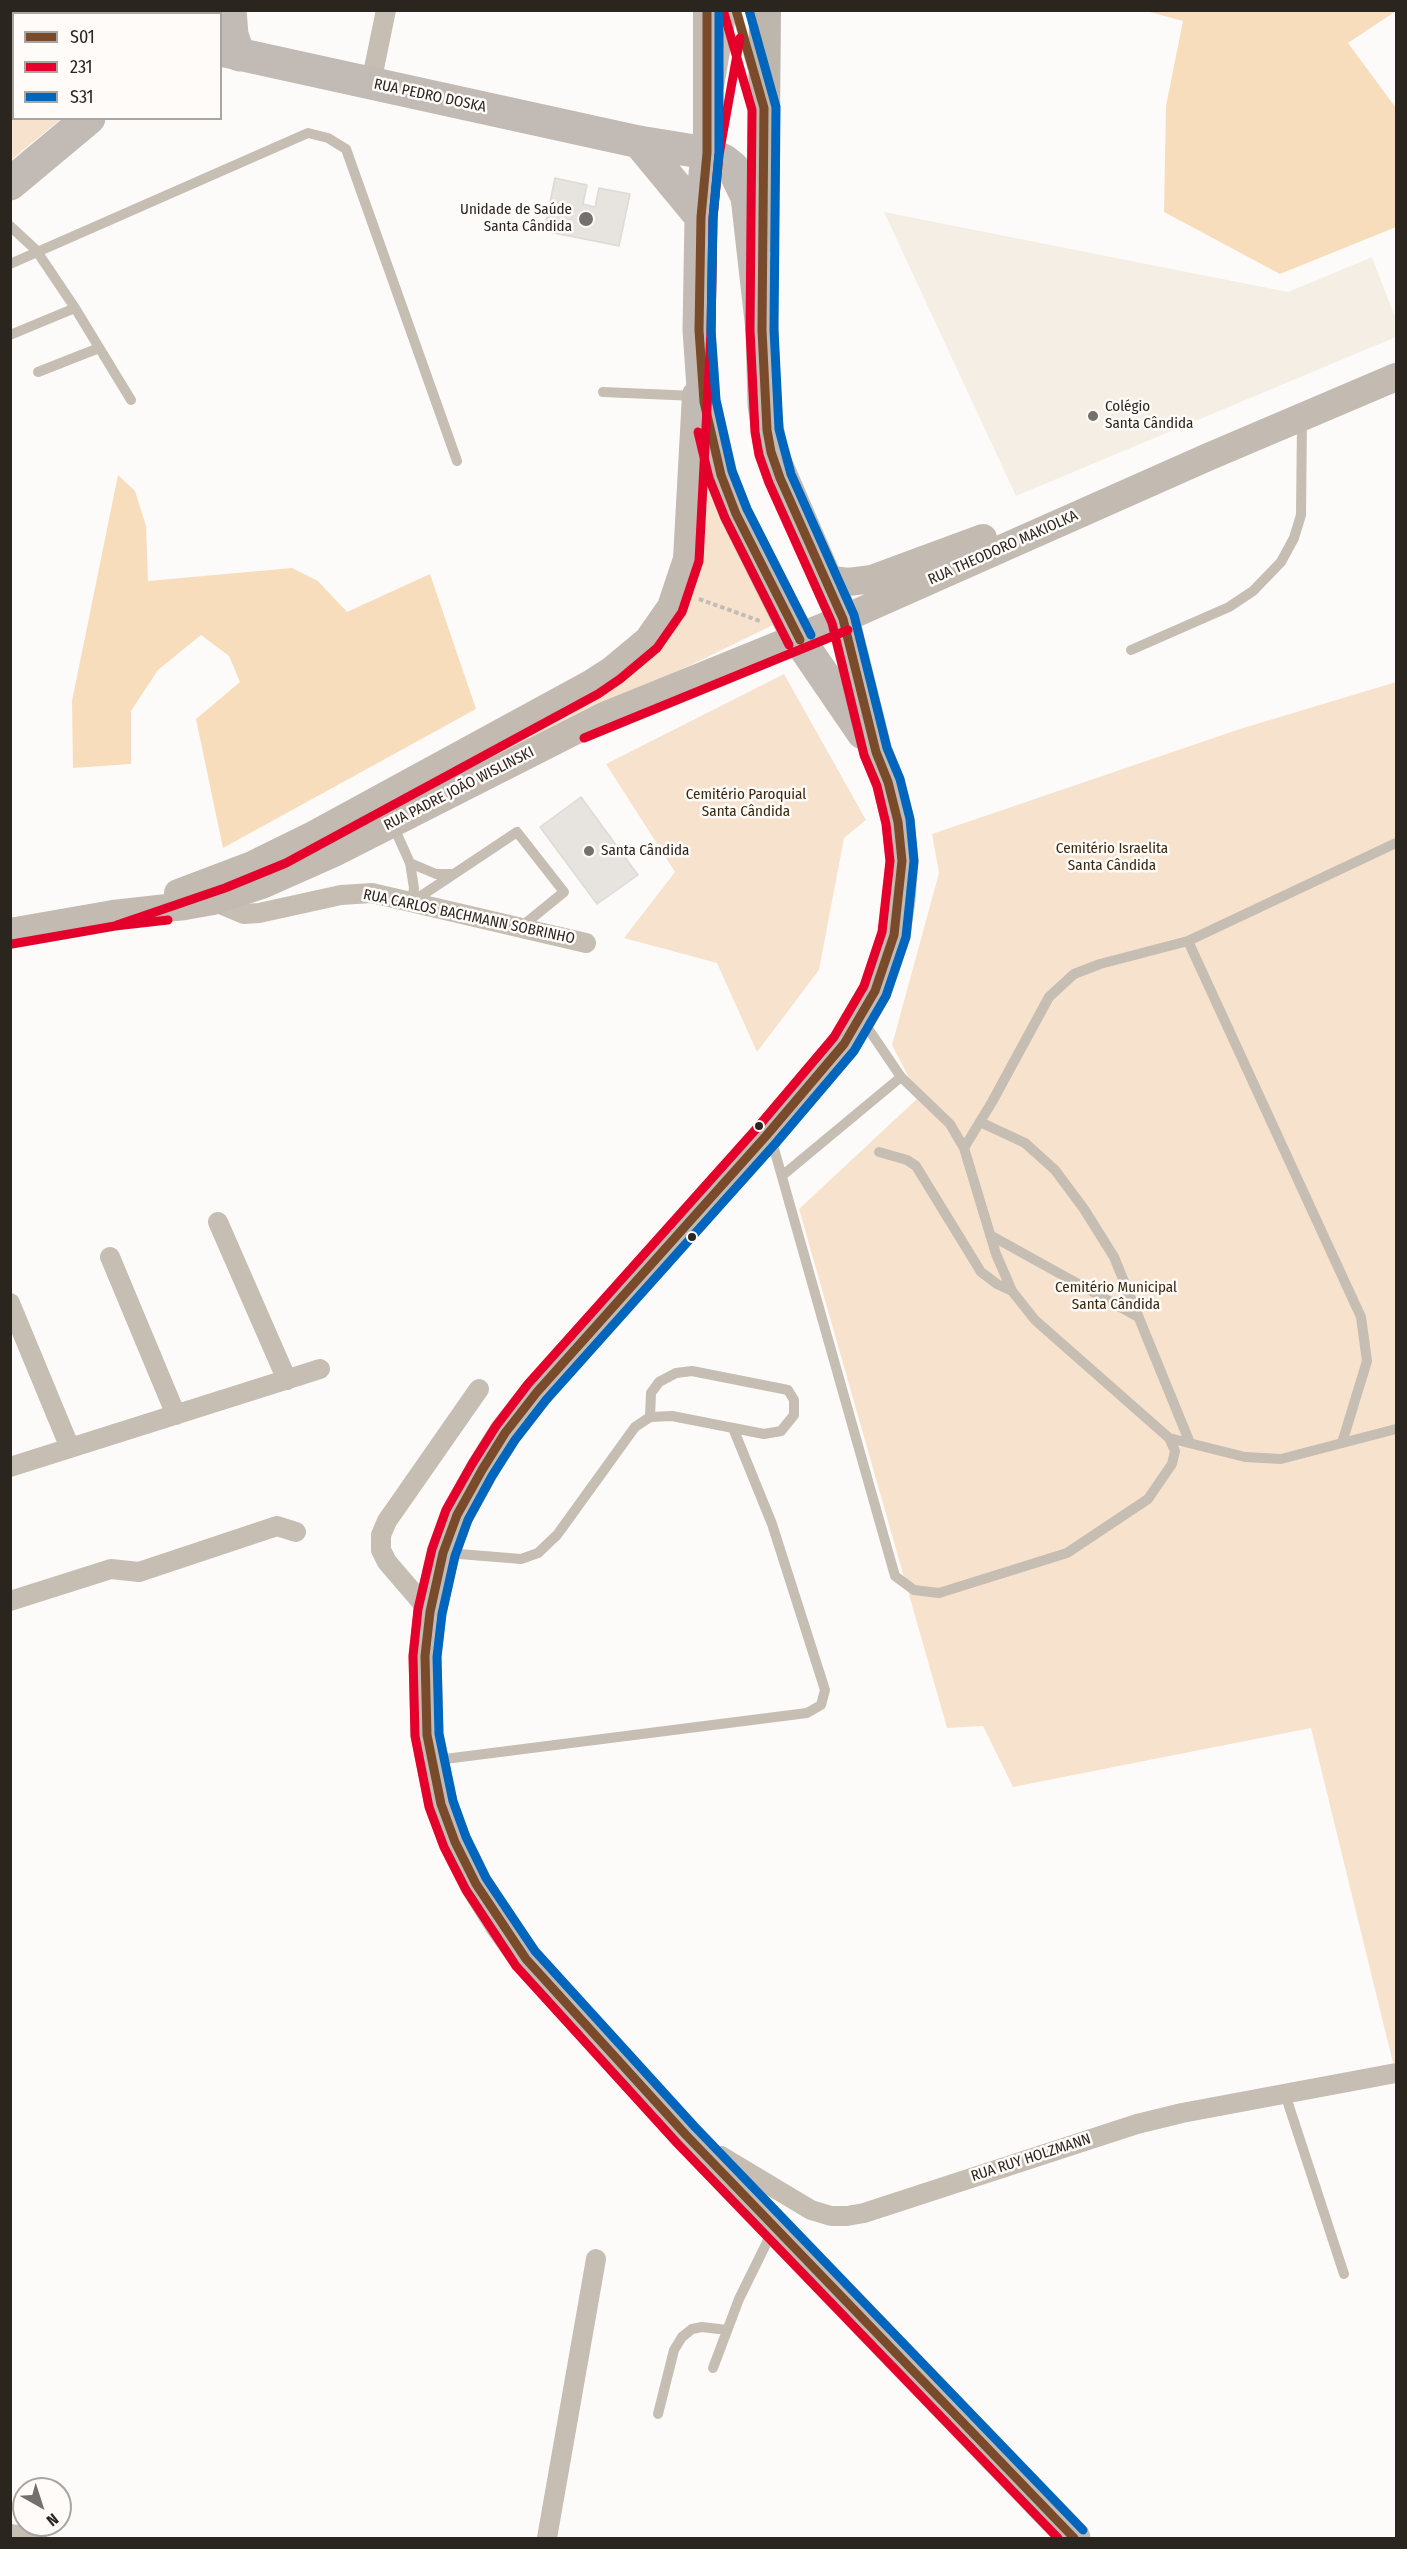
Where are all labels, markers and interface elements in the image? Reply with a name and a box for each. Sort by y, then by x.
legend [12,12,222,120]
text: S01 [70,26,95,48]
text: 231 [70,56,93,78]
street label: RUA PEDRO DOSKA [372,75,488,117]
text: S31 [70,86,94,108]
place label: Unidade de Saúde Santa Cândida [460,201,572,236]
marker: Unidade de Saúde Santa Cândida [577,210,595,228]
place label: Colégio Santa Cândida [1105,398,1193,433]
marker: Colégio Santa Cândida [1086,409,1100,423]
street label: RUA THEODORO MAKIOLKA [925,507,1081,589]
street label: RUA PADRE JOÃO WISLINSKI [381,743,537,835]
park label: Cemitério Paroquial Santa Cândida [686,786,806,821]
park label: Cemitério Israelita Santa Cândida [1056,840,1168,875]
place label: Santa Cândida [601,842,689,860]
marker: Santa Cândida [582,844,596,858]
street label: RUA CARLOS BACHMANN SOBRINHO [362,886,576,948]
unlabelled marker [753,1120,765,1132]
unlabelled marker [686,1231,698,1243]
park label: Cemitério Municipal Santa Cândida [1055,1279,1177,1314]
street label: RUA RUY HOLZMANN [969,2130,1093,2186]
north arrow [12,2477,72,2537]
text: N [43,2509,62,2530]

